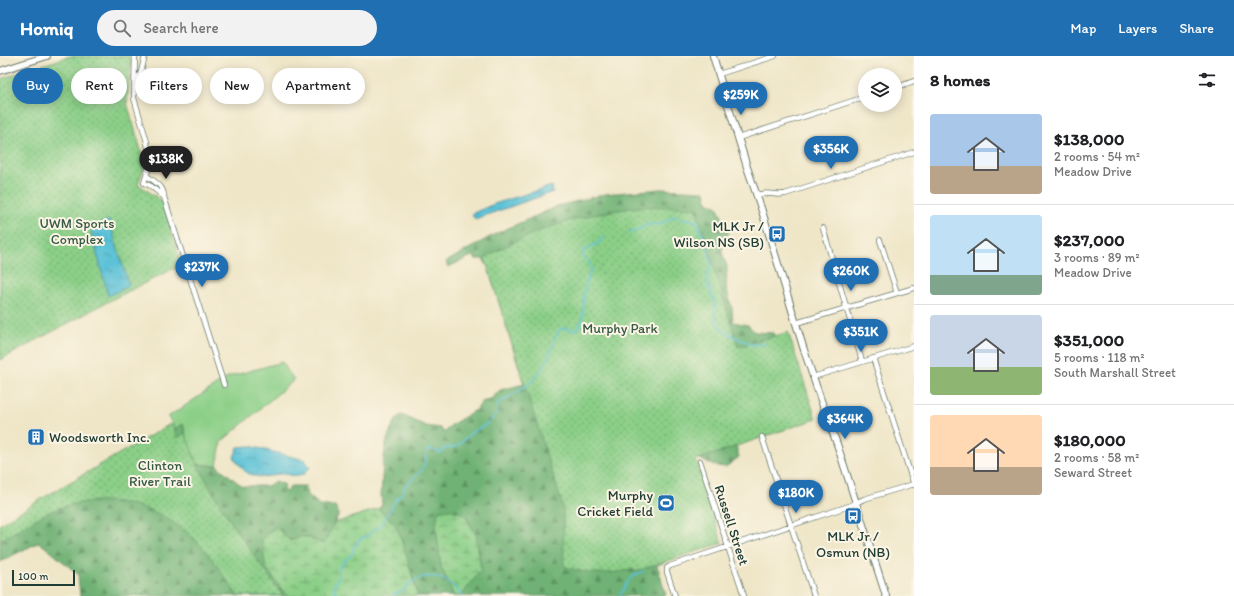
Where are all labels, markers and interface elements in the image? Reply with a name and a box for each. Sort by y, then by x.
search box [97,10,377,46]
text: Homiq [20,17,73,40]
icon: search [111,17,133,39]
text: Search here [143,19,219,37]
text: Map [1071,20,1096,37]
text: Layers [1118,20,1157,37]
text: Share [1179,20,1214,37]
chip: Buy [12,68,63,104]
chip: Rent [71,68,127,104]
chip: Filters [135,68,202,104]
chip: New [210,68,264,104]
chip: Apartment [272,68,365,104]
map controls [858,68,902,112]
button: layers [858,68,902,112]
icon: filters [1196,69,1218,91]
text: 8 homes [930,70,990,90]
pin: $259K [713,82,769,116]
text: $259K [723,87,759,102]
text: $138,000 [1054,129,1125,149]
icon: home [962,130,1010,178]
pin: $356K [803,136,859,170]
text: $356K [813,141,849,156]
pin: $138K [138,146,194,180]
text: 2 rooms · 54 m² [1054,149,1140,164]
text: $138K [148,151,184,166]
text: Meadow Drive [1054,164,1132,179]
park label: UWM Sports Complex [40,215,114,248]
place label: MLK Jr / Wilson NS (SB) [674,218,764,251]
bus stop icon: MLK Jr / Wilson NS (SB) [767,224,787,244]
text: $237,000 [1054,230,1125,250]
icon: home [962,231,1010,279]
text: 3 rooms · 89 m² [1054,250,1140,265]
pin: $237K [174,254,230,288]
pin: $260K [823,258,879,292]
text: $237K [184,259,220,274]
text: $260K [833,263,869,278]
text: Meadow Drive [1054,265,1132,280]
pin: $351K [833,319,889,353]
park label: Murphy Park [582,320,659,337]
text: $351K [844,324,878,339]
text: $351,000 [1054,330,1124,350]
icon: home [962,331,1010,379]
text: 5 rooms · 118 m² [1054,350,1145,365]
text: South Marshall Street [1054,365,1176,380]
pin: $364K [817,406,873,440]
text: $364K [827,411,863,426]
building icon: Woodsworth Inc. [26,427,46,447]
place label: Woodsworth Inc. [49,429,150,446]
text: $180,000 [1054,430,1126,450]
icon: home [962,431,1010,479]
text: 2 rooms · 58 m² [1054,450,1139,465]
park label: Clinton River Trail [129,457,191,490]
text: Seward Street [1054,465,1132,480]
pin: $180K [768,480,824,514]
street label: Russell Street [711,483,753,568]
text: $180K [778,485,814,500]
place label: Murphy Cricket Field [577,487,653,520]
sports icon: Murphy Cricket Field [656,493,676,513]
bus stop icon: MLK Jr / Osmun (NB) [843,506,863,526]
place label: MLK Jr / Osmun (NB) [816,528,890,561]
scale bar [12,568,75,587]
text: 100 m [18,570,48,583]

